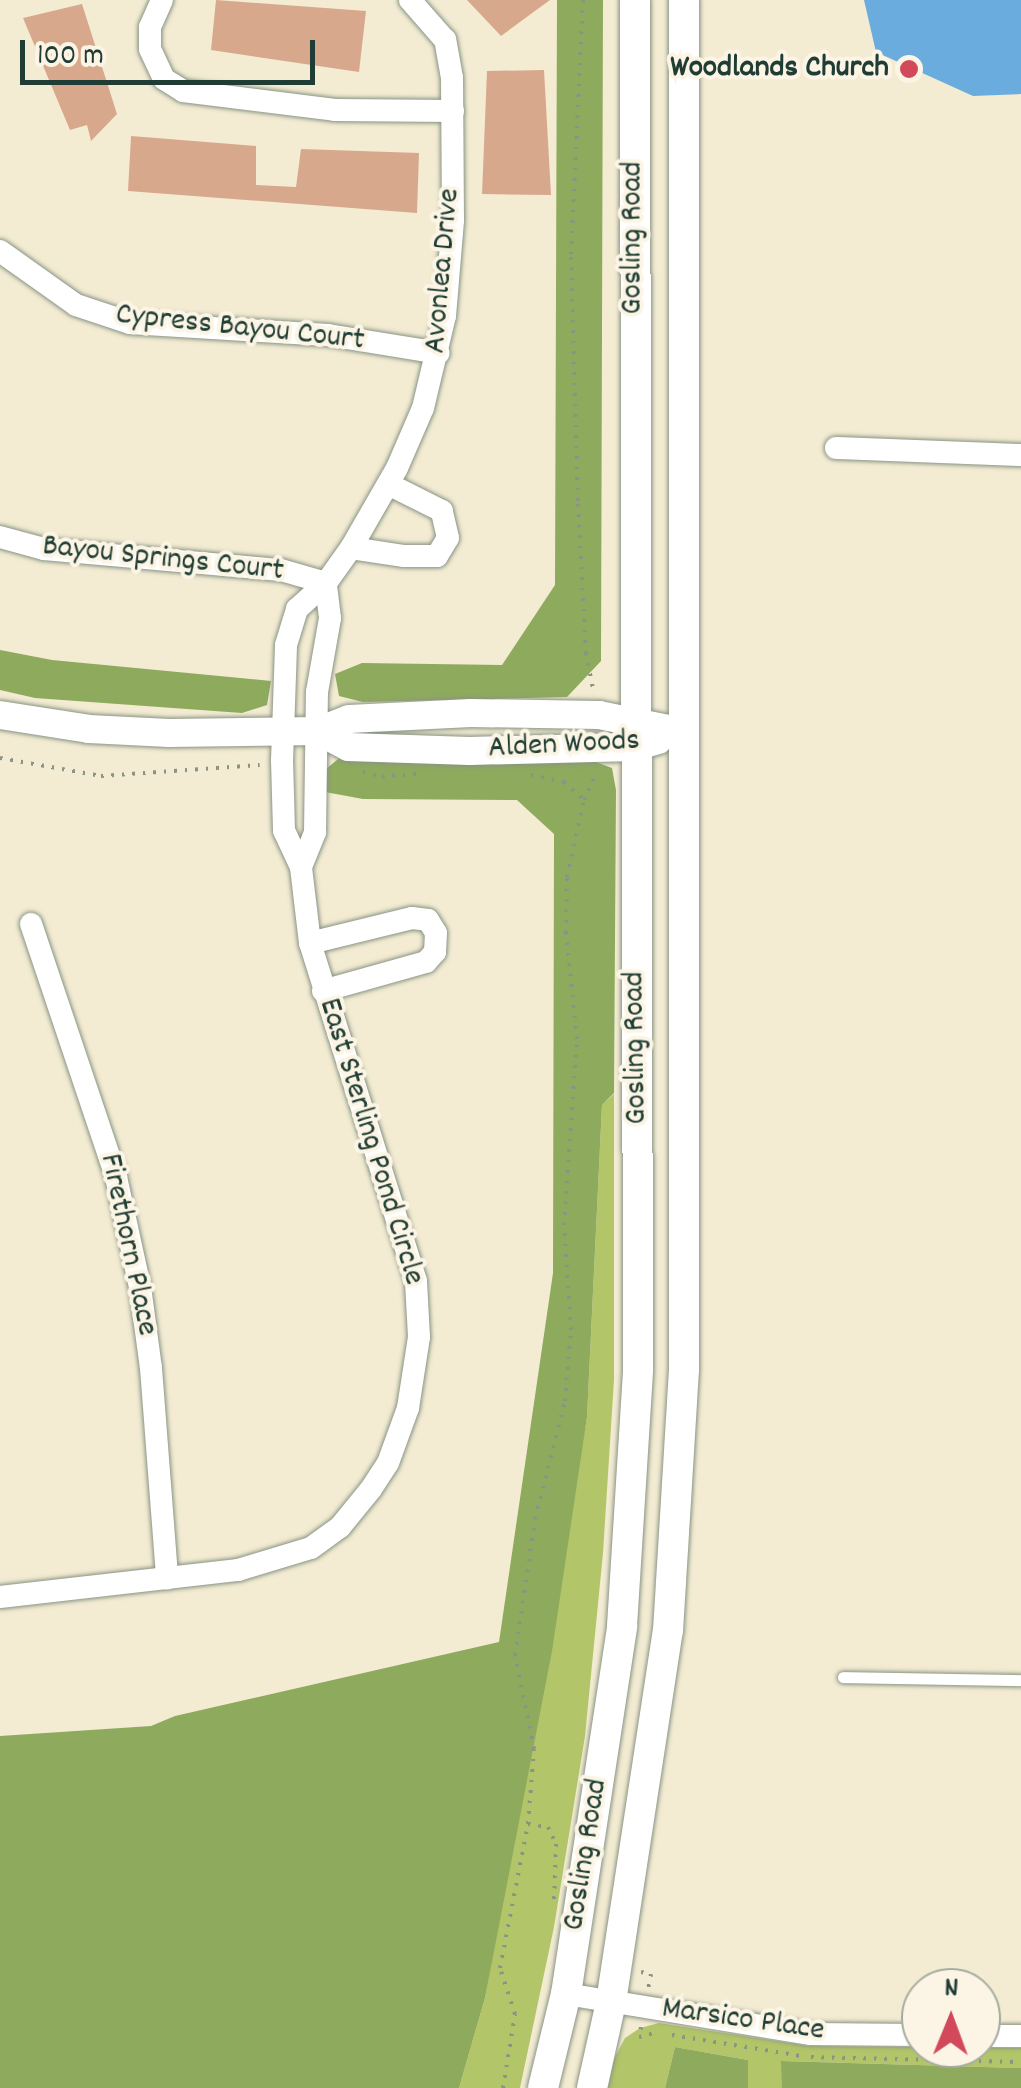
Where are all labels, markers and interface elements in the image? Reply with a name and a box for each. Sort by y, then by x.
scale bar [25,20,320,82]
text: 100 m [37,36,104,79]
place label: Woodlands Church [670,50,889,88]
marker: Woodlands Church [898,58,920,80]
street label: Gosling Road [615,161,653,315]
street label: Avonlea Drive [418,187,470,355]
street label: Cypress Bayou Court [114,297,366,361]
street label: Bayou Springs Court [41,528,285,592]
street label: Alden Woods [487,723,641,769]
street label: Gosling Road [616,971,658,1125]
street label: East Sterling Pond Circle [308,994,432,1290]
street label: Firethorn Place [89,1151,165,1339]
street label: Gosling Road [556,1776,618,1934]
north arrow [901,1968,1001,2068]
text: N [944,1970,959,2010]
street label: Marsico Place [659,1991,827,2051]

